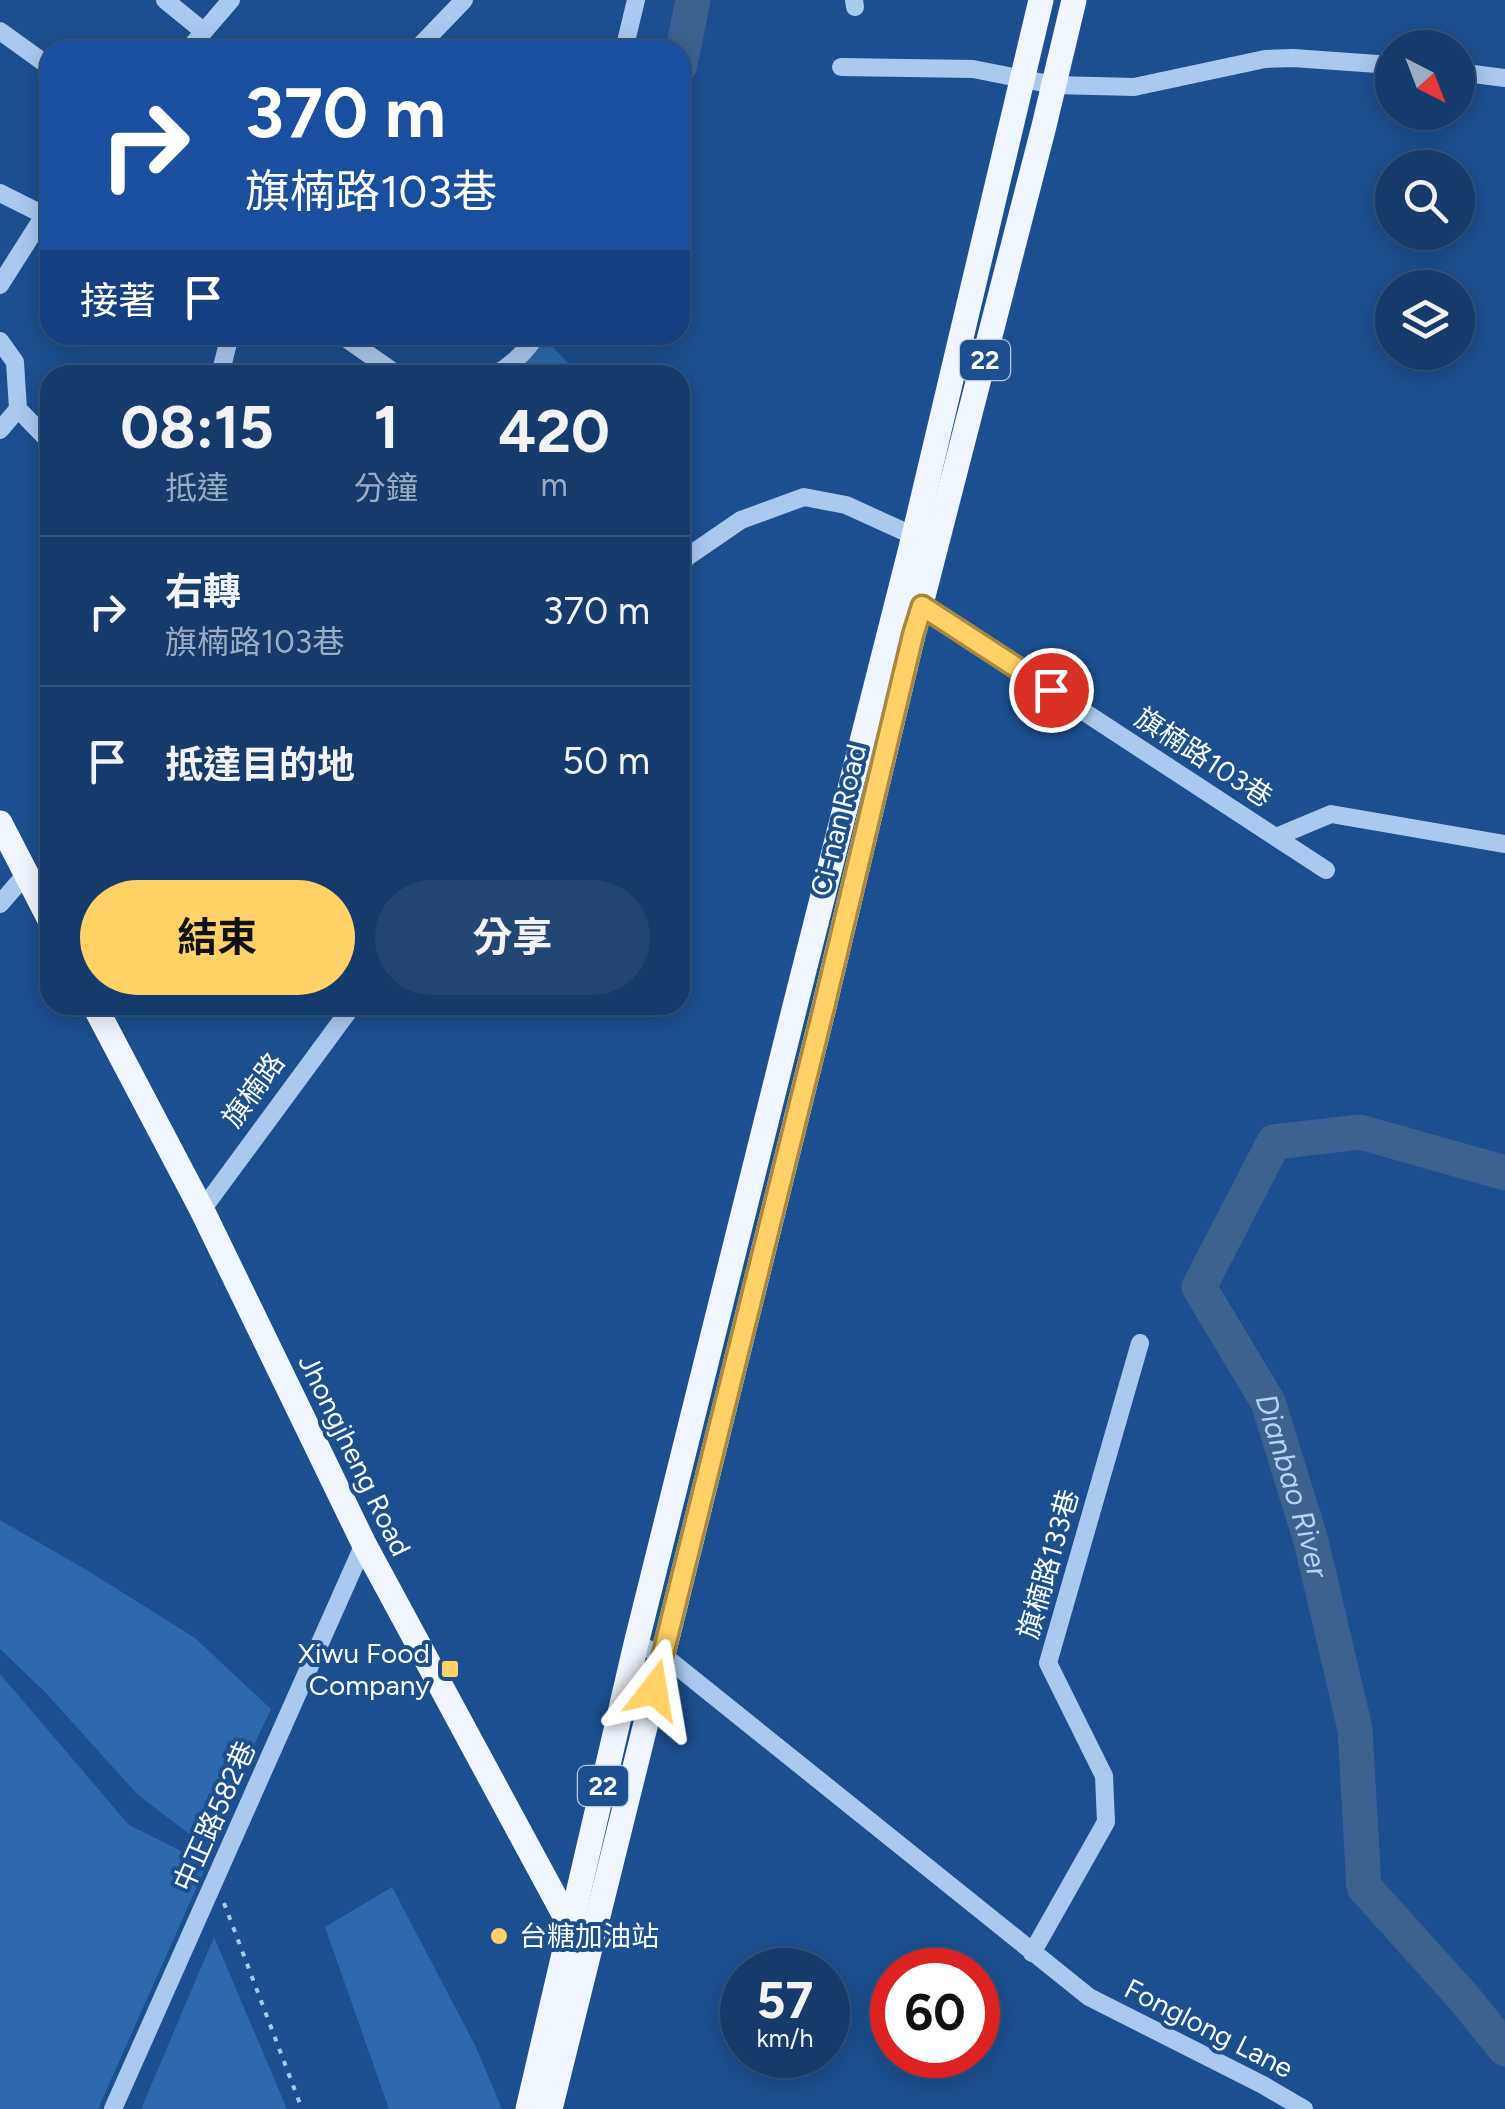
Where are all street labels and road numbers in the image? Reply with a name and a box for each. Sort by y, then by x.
road number: 22 [960,340,1010,380]
street label: 旗楠路103巷 [1129,700,1279,814]
street label: Ci-nan Road [803,741,873,899]
street label: 旗楠路 [215,1046,291,1134]
street label: Jhongjheng Road [291,1349,419,1561]
street label: 旗楠路133巷 [1010,1485,1086,1643]
street label: 中正路582巷 [166,1736,262,1896]
road number: 22 [578,1766,628,1806]
street label: Fonglong Lane [1119,1971,1299,2085]

